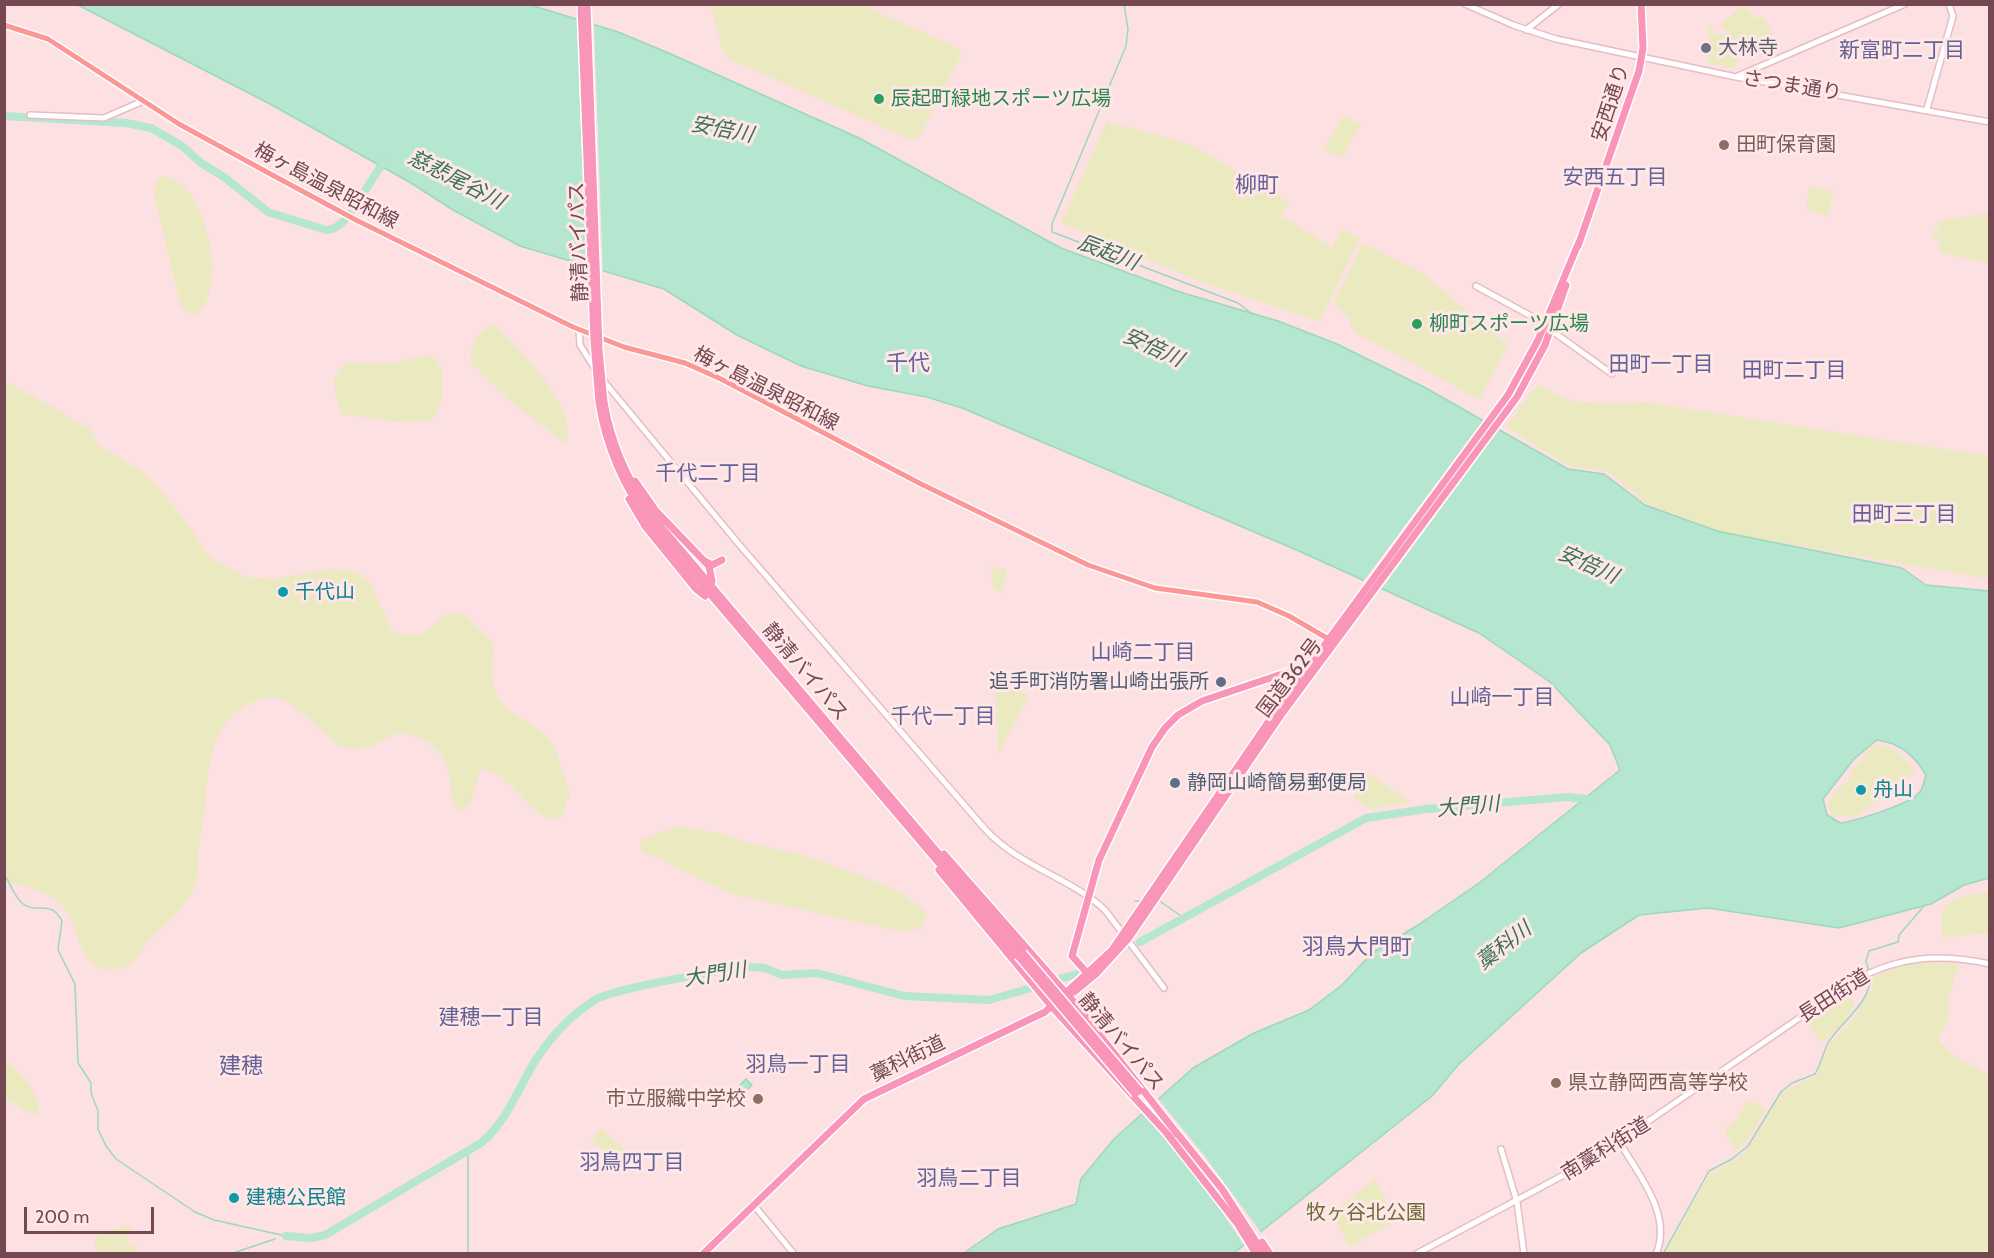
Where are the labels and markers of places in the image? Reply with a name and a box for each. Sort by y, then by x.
place label: 大林寺 [1718,36,1778,60]
marker: 大林寺 [1699,41,1713,55]
place label: 辰起町緑地スポーツ広場 [891,87,1111,111]
marker: 辰起町緑地スポーツ広場 [872,92,886,106]
place label: 田町保育園 [1736,133,1836,157]
marker: 田町保育園 [1717,138,1731,152]
place label: 柳町スポーツ広場 [1429,312,1589,336]
marker: 柳町スポーツ広場 [1410,317,1424,331]
place label: 千代山 [295,580,355,604]
marker: 千代山 [276,585,290,599]
place label: 追手町消防署山崎出張所 [989,670,1209,694]
marker: 追手町消防署山崎出張所 [1214,675,1228,689]
place label: 静岡山崎簡易郵便局 [1187,771,1367,795]
marker: 静岡山崎簡易郵便局 [1168,776,1182,790]
place label: 舟山 [1873,778,1913,802]
marker: 舟山 [1854,783,1868,797]
place label: 県立静岡西高等学校 [1568,1071,1748,1095]
marker: 県立静岡西高等学校 [1549,1076,1563,1090]
place label: 市立服織中学校 [606,1087,746,1111]
marker: 市立服織中学校 [751,1092,765,1106]
place label: 建穂公民館 [246,1186,346,1210]
marker: 建穂公民館 [227,1191,241,1205]

